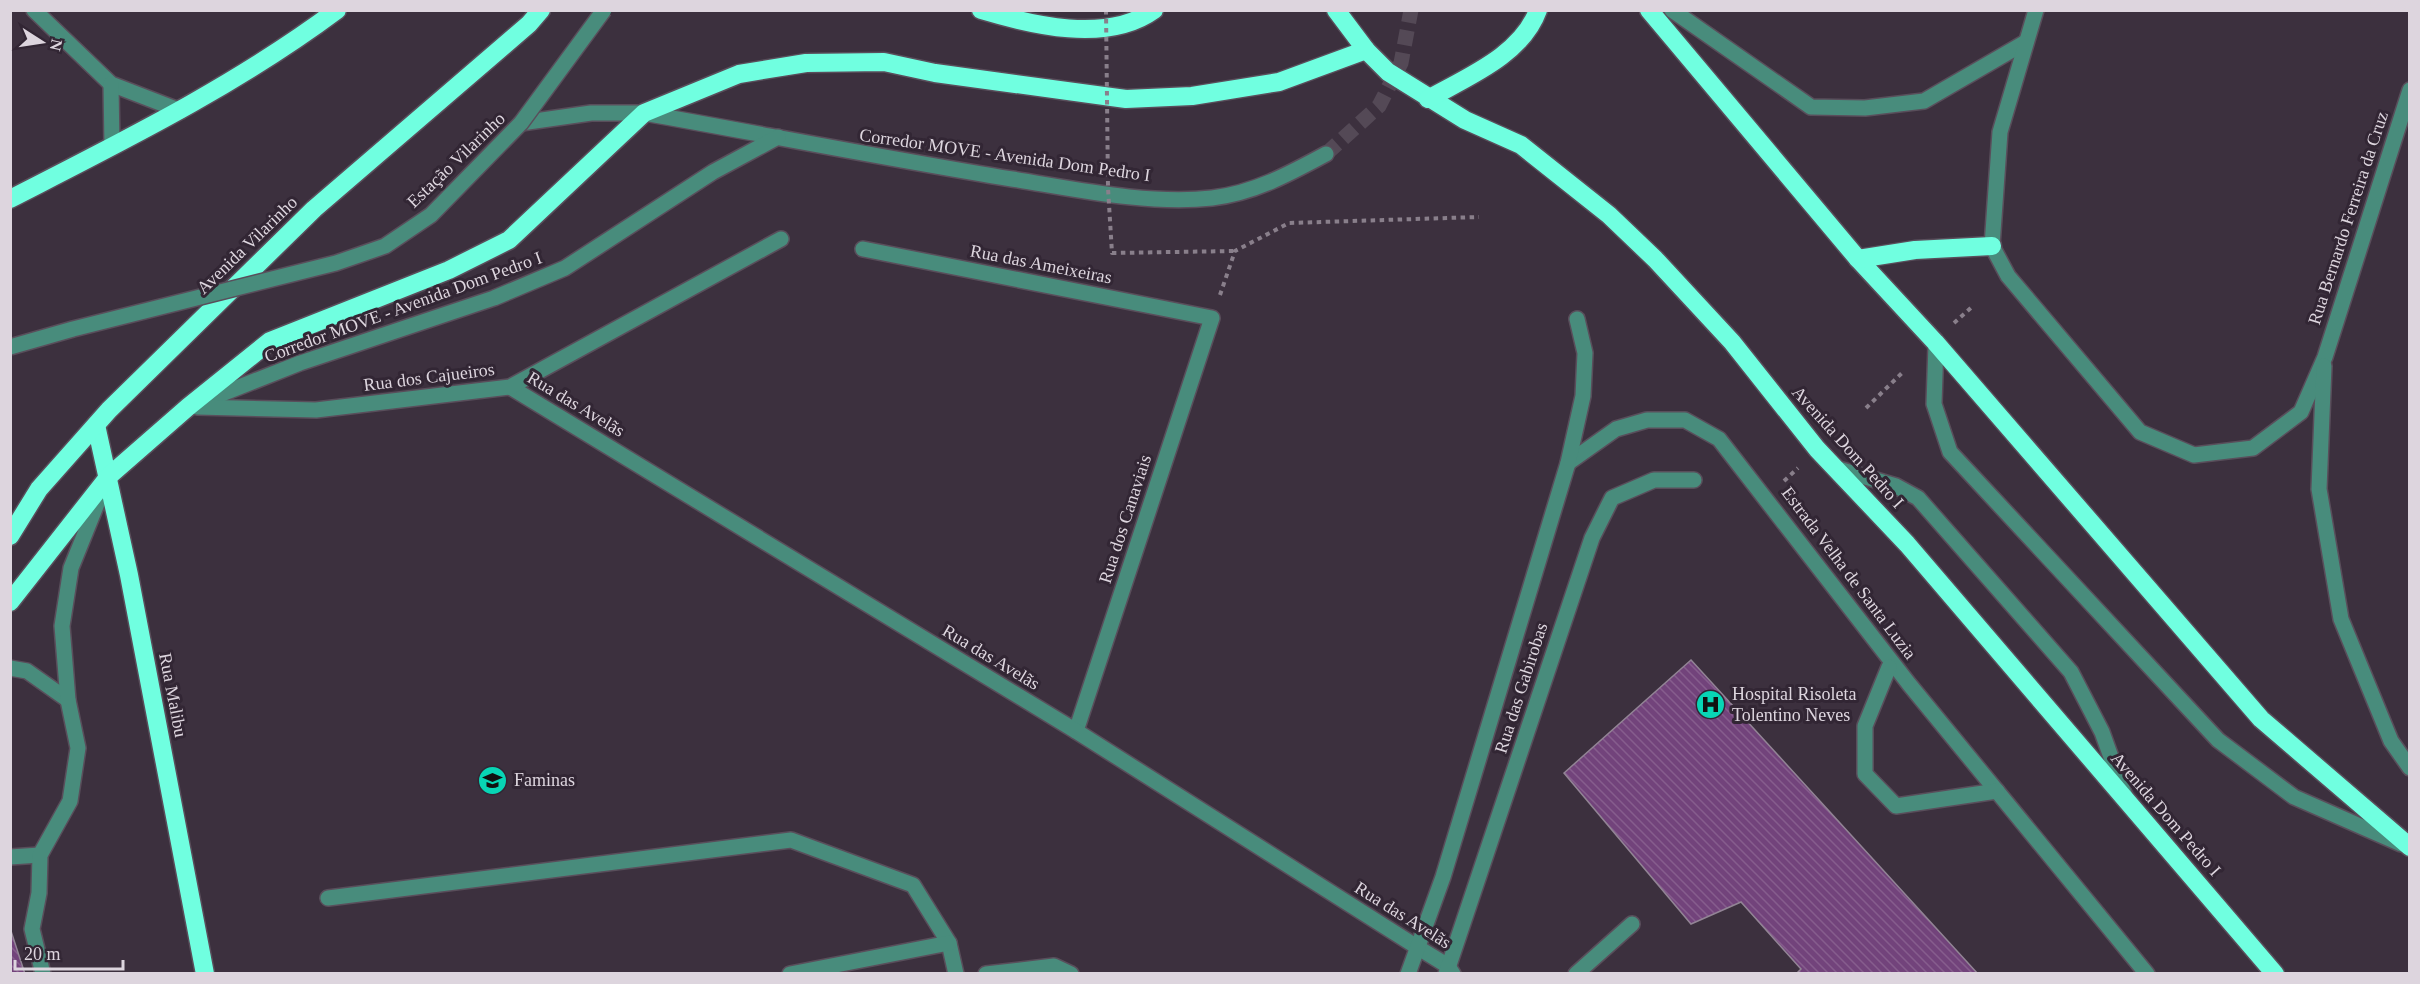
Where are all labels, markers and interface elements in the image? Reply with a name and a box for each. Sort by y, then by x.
north arrow [12,12,72,72]
text: N [47,38,66,53]
street label: Estação Vilarinho [403,108,509,212]
street label: Rua Bernardo Ferreira da Cruz [2304,109,2392,327]
street label: Corredor MOVE - Avenida Dom Pedro I [858,125,1152,185]
street label: Avenida Vilarinho [193,192,301,298]
street label: Rua das Ameixeiras [968,240,1114,288]
street label: Corredor MOVE - Avenida Dom Pedro I [262,247,544,367]
street label: Rua dos Cajueiros [362,359,496,395]
street label: Rua das Avelãs [524,367,628,441]
street label: Avenida Dom Pedro I [1788,382,1908,512]
street label: Rua dos Canaviais [1095,452,1155,586]
street label: Estrada Velha de Santa Luzia [1778,483,1920,663]
street label: Rua das Avelãs [939,620,1043,694]
street label: Rua das Gabirobas [1490,620,1552,756]
street label: Rua Malibu [155,651,191,739]
place label: Hospital Risoleta Tolentino Neves [1732,684,1857,725]
hospital icon: Hospital Risoleta Tolentino Neves [1695,688,1727,720]
street label: Avenida Dom Pedro I [2107,748,2225,880]
school or university icon: Faminas [477,764,509,796]
place label: Faminas [514,770,575,790]
street label: Rua das Avelãs [1351,877,1455,953]
scale bar [15,933,123,971]
text: 20 m [24,944,61,964]

